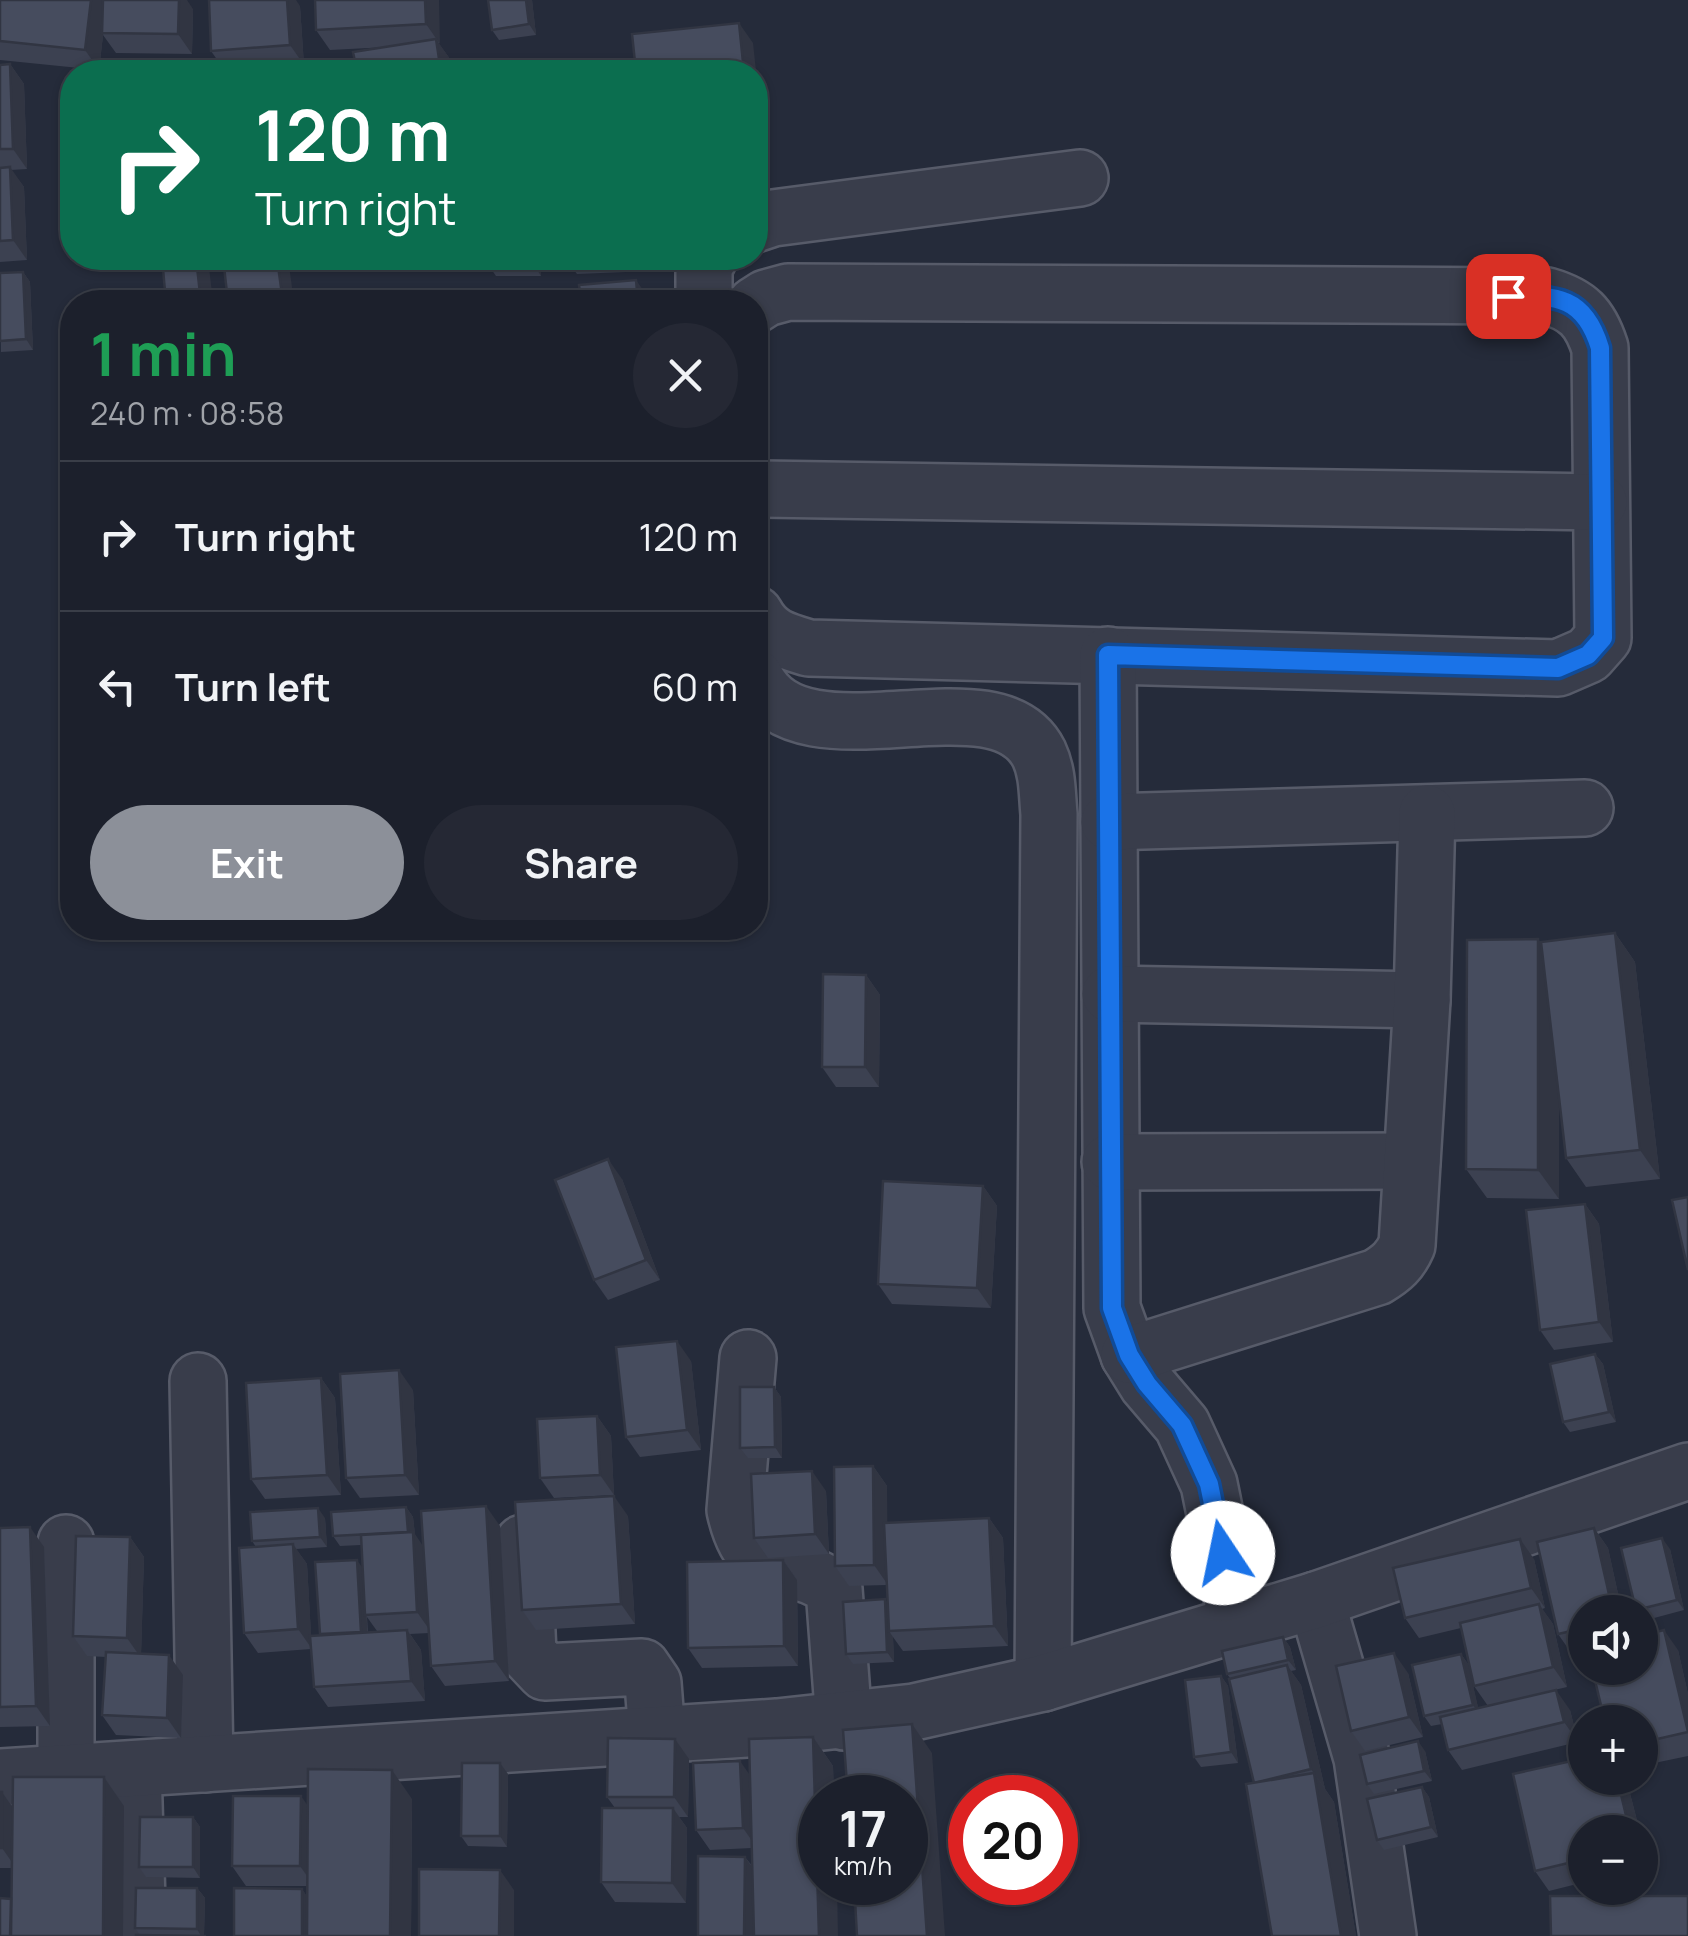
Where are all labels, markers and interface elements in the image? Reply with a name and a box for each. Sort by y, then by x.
text: 120 m [255,86,450,182]
icon: right [90,100,220,230]
text: Turn right [255,177,456,239]
pin [1466,254,1551,339]
icon: arrive [1481,269,1536,324]
text: 1 min [90,312,237,394]
button: close [633,323,738,428]
text: 240 m · 08:58 [90,391,284,435]
icon: right [90,509,145,564]
text: Turn right [175,510,356,562]
text: 120 m [639,510,738,562]
icon: left [90,659,145,714]
text: Turn left [175,660,331,712]
text: 60 m [651,660,738,712]
button: Exit [90,805,404,920]
button: Share [424,805,738,920]
position arrow [1171,1501,1275,1605]
map controls [1568,1595,1658,1905]
button: sound [1568,1595,1658,1685]
button: + [1568,1705,1658,1795]
speed limit sign: 20 [948,1775,1078,1905]
text: 17 [839,1794,887,1862]
button: − [1568,1815,1658,1905]
text: km/h [834,1848,892,1883]

